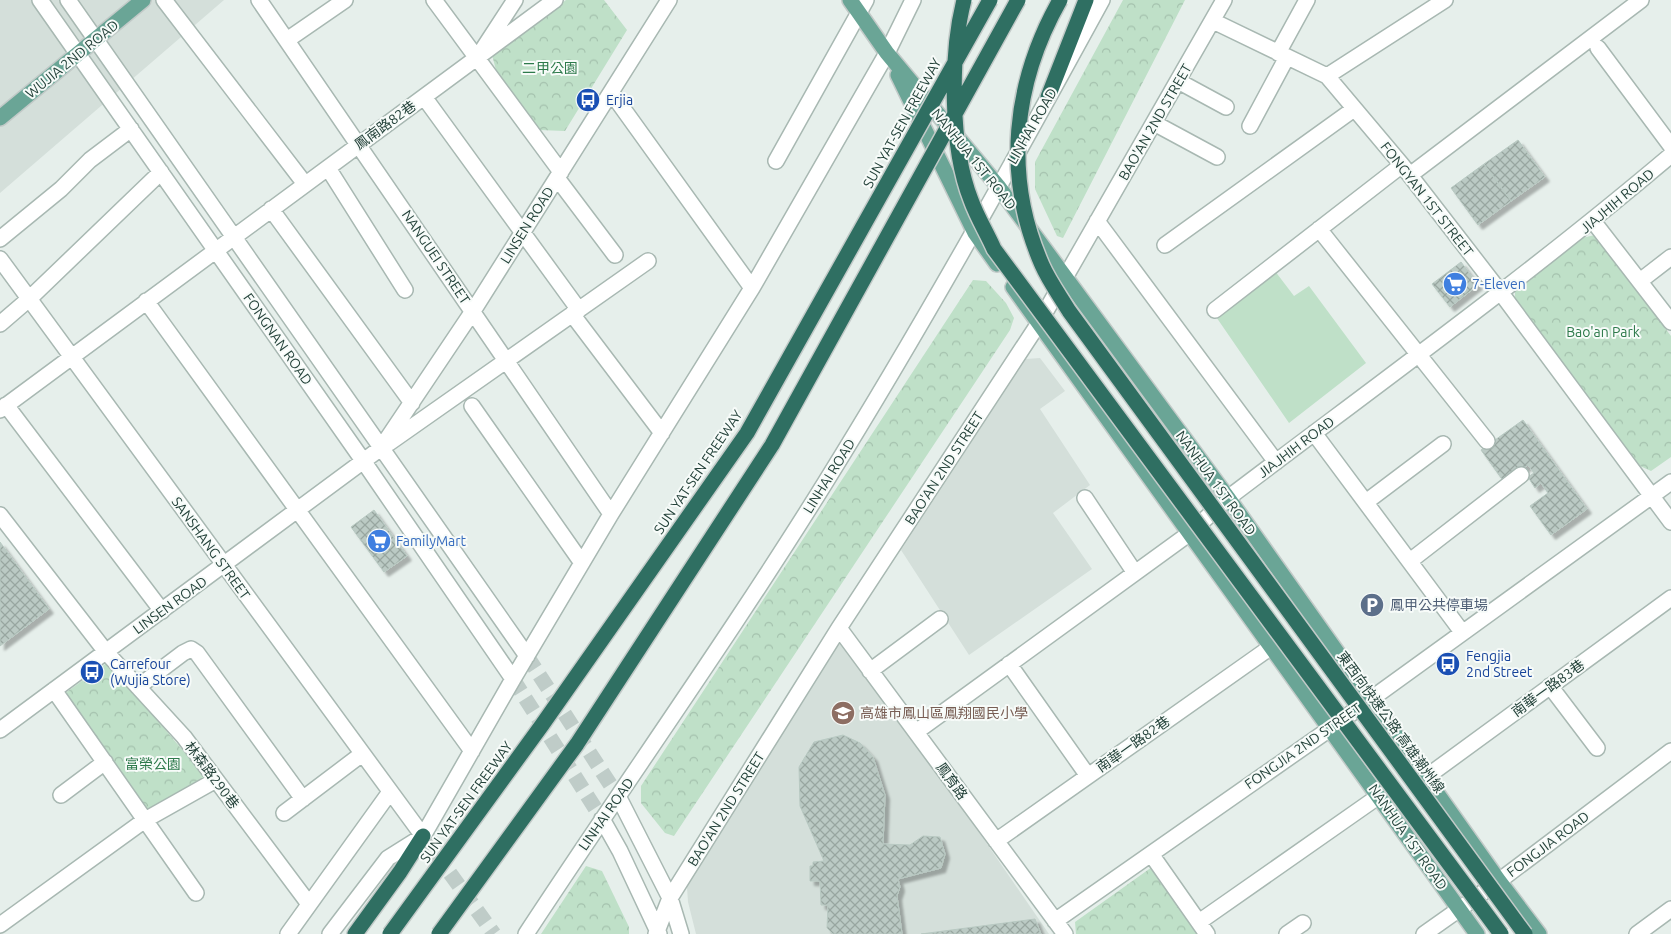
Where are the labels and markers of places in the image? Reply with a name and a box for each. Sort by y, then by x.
bus stop icon: Erjia [575,87,601,113]
place label: Erjia [606,92,633,108]
supermarket icon: 7-Eleven [1442,271,1468,297]
place label: 7-Eleven [1472,276,1526,292]
supermarket icon: FamilyMart [366,528,392,554]
place label: FamilyMart [396,533,467,549]
parking icon: 鳳甲公共停車場 [1359,592,1385,618]
place label: 鳳甲公共停車場 [1390,597,1488,613]
place label: Fengjia 2nd Street [1466,648,1533,680]
bus stop icon: Fengjia 2nd Street [1435,651,1461,677]
place label: Carrefour (Wujia Store) [110,656,191,688]
bus stop icon: Carrefour (Wujia Store) [79,659,105,685]
school or university icon: 高雄市鳳山區鳳翔國民小學 [830,700,856,726]
place label: 高雄市鳳山區鳳翔國民小學 [860,705,1028,721]

